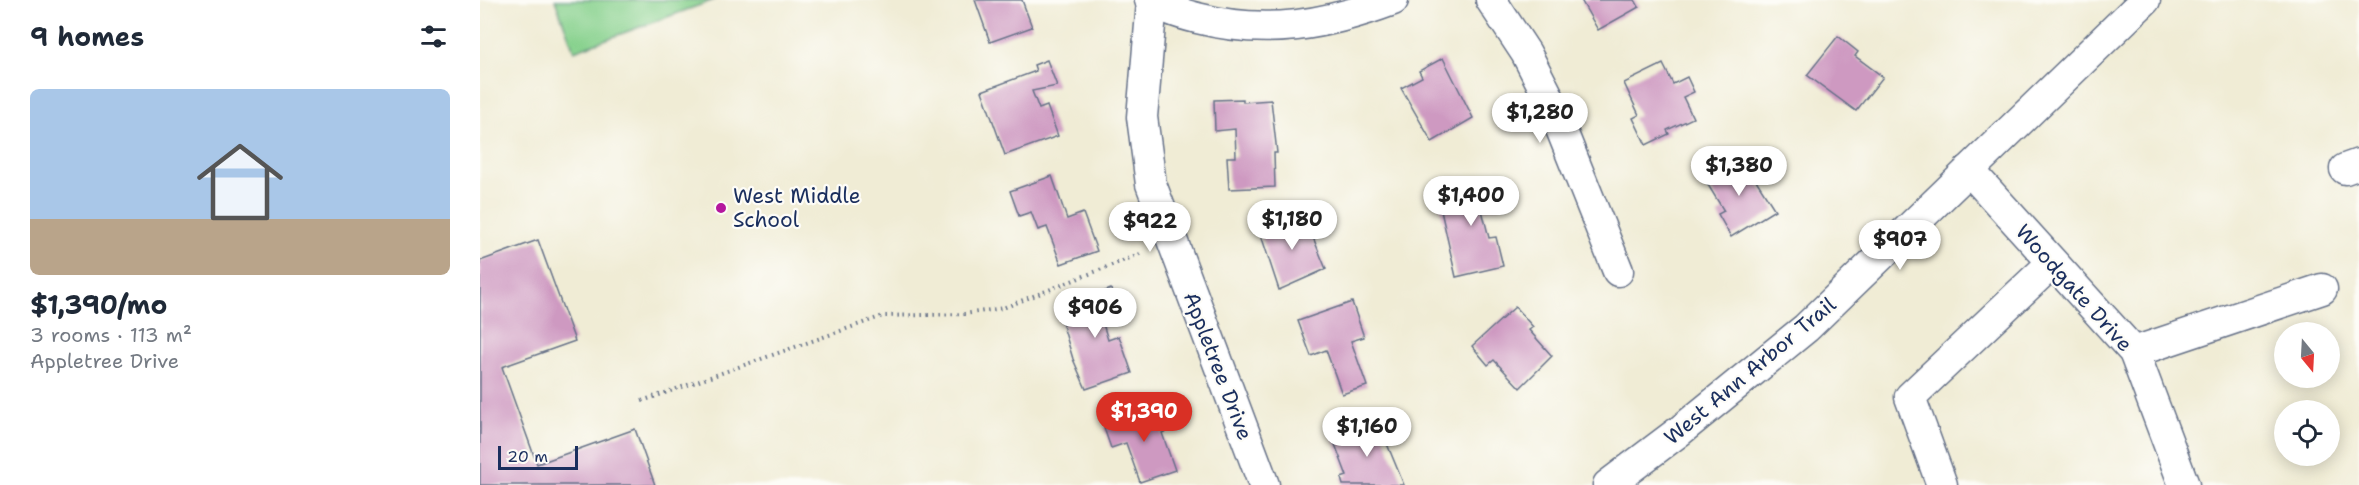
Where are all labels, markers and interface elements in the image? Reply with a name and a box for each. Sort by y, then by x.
text: 9 homes [30,19,144,54]
icon: filters [417,20,450,53]
pin: $1,280 [1491,93,1589,144]
text: $1,280 [1506,99,1574,125]
icon: home [186,128,294,236]
pin: $1,380 [1690,146,1788,197]
text: $1,380 [1705,152,1773,178]
pin: $1,400 [1422,176,1520,227]
place label: West Middle School [733,182,861,234]
text: $1,400 [1437,182,1505,208]
pin: $1,180 [1243,200,1341,251]
marker: West Middle School [714,201,728,215]
pin: $922 [1114,202,1186,253]
text: $1,180 [1261,206,1323,232]
text: $922 [1123,208,1177,234]
street label: Woodgate Drive [2009,218,2139,358]
pin: $907 [1864,220,1936,271]
text: $907 [1873,226,1927,252]
text: $1,390/mo [30,287,167,322]
pin: $906 [1059,288,1131,339]
street label: Appletree Drive [1177,288,1259,444]
street label: West Ann Arbor Trail [1658,290,1842,451]
text: $906 [1068,294,1122,320]
text: 3 rooms · 113 m² [30,322,192,348]
north arrow [2274,322,2340,388]
map controls [2274,322,2340,466]
text: Appletree Drive [30,348,179,374]
pin: $1,390 [1095,392,1193,443]
text: $1,390 [1110,398,1178,424]
button: locate [2274,400,2340,466]
pin: $1,160 [1318,407,1416,458]
text: $1,160 [1336,413,1398,439]
scale bar [498,443,578,470]
text: 20 m [507,446,548,467]

